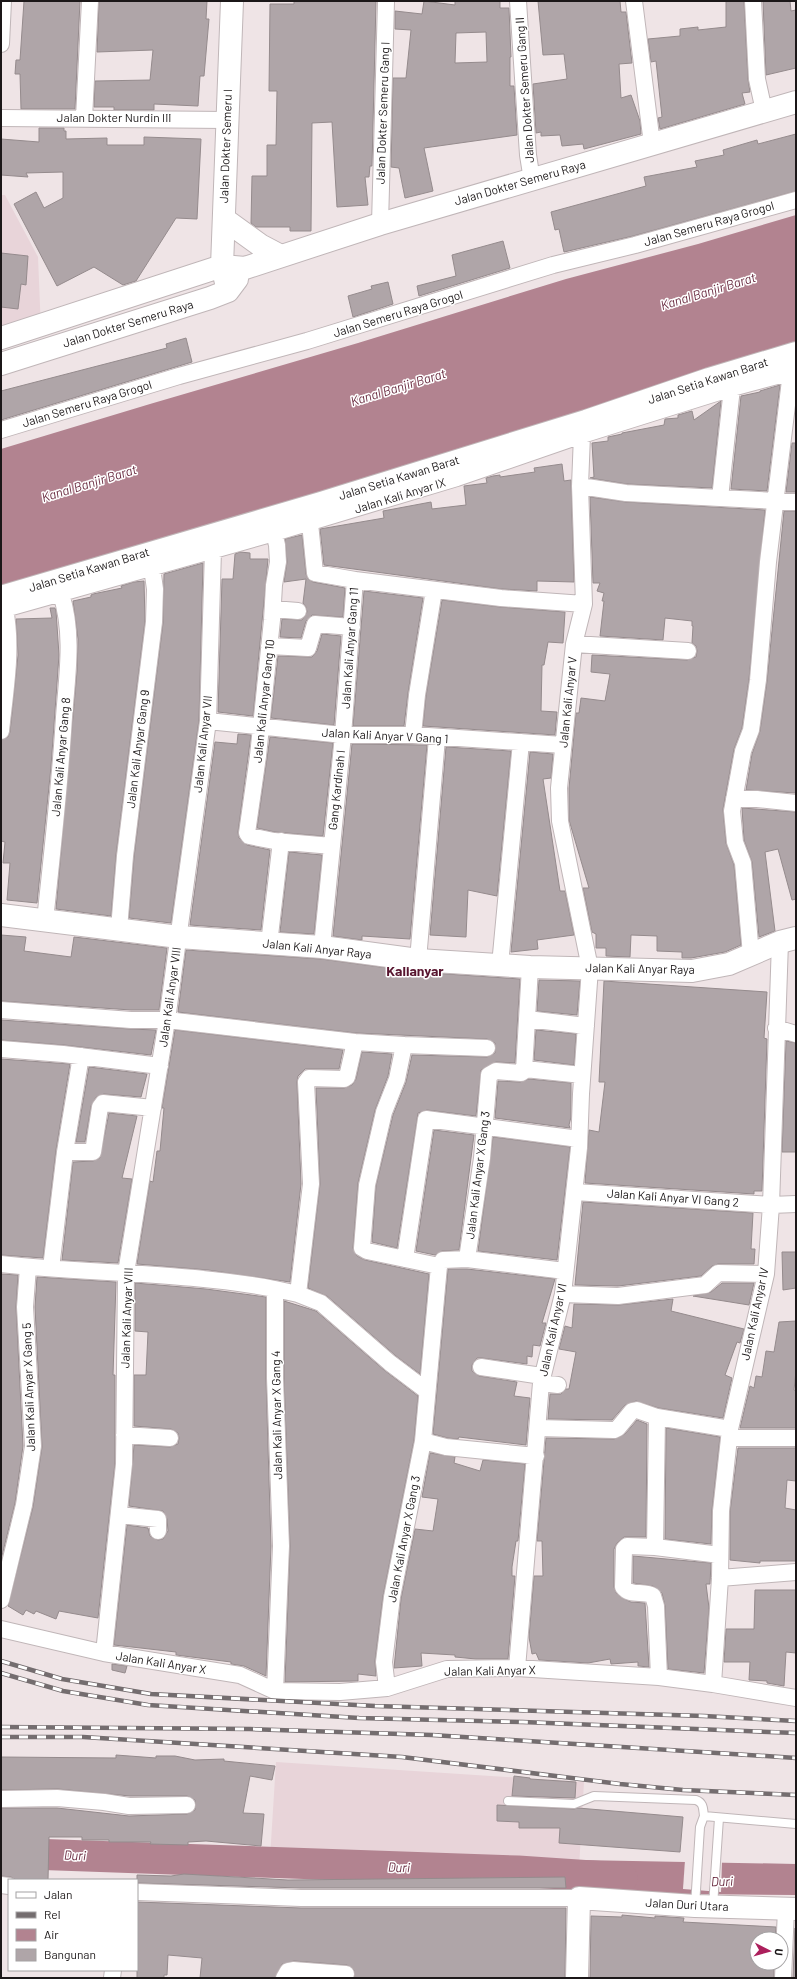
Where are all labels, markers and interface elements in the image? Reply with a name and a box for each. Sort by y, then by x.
street label: Jalan Dokter Semeru Gang II [512,17,536,163]
street label: Jalan Dokter Semeru Gang I [373,41,391,185]
street label: Jalan Dokter Semeru I [216,89,234,203]
street label: Jalan Dokter Nurdin III [57,110,171,124]
street label: Jalan Dokter Semeru Raya [452,157,587,208]
street label: Jalan Semeru Raya Grogol [642,198,776,248]
water label: Kanal Banjir Barat [658,269,758,313]
street label: Jalan Semeru Raya Grogol [331,287,464,339]
street label: Jalan Dokter Semeru Raya [61,296,195,350]
street label: Jalan Setia Kawan Barat [646,354,769,406]
water label: Kanal Banjir Barat [348,365,448,409]
street label: Jalan Semeru Raya Grogol [20,377,153,429]
street label: Jalan Setia Kawan Barat [337,452,461,502]
water label: Kanal Banjir Barat [39,461,139,505]
street label: Jalan Kali Anyar IX [352,475,447,516]
street label: Jalan Setia Kawan Barat [27,544,151,594]
street label: Jalan Kali Anyar Gang 11 [338,587,360,709]
street label: Jalan Kali Anyar Gang 10 [250,638,276,763]
street label: Jalan Kali Anyar V [555,656,579,748]
street label: Jalan Kali Anyar Gang 9 [123,689,151,809]
street label: Jalan Kali Anyar VII [190,695,214,793]
street label: Jalan Kali Anyar Gang 8 [48,697,72,817]
street label: Jalan Kali Anyar V Gang 1 [321,725,449,745]
street label: Gang Kardinah I [325,749,347,831]
street label: Jalan Kali Anyar Raya [262,935,372,961]
street label: Jalan Kali Anyar VIII [155,946,183,1048]
street label: Jalan Kali Anyar Raya [585,960,695,976]
district label: Kalianyar [386,962,444,979]
street label: Jalan Kali Anyar X Gang 3 [462,1110,492,1240]
street label: Jalan Kali Anyar VI Gang 2 [607,1185,739,1209]
street label: Jalan Kali Anyar IV [737,1266,771,1362]
street label: Jalan Kali Anyar VIII [117,1267,135,1369]
street label: Jalan Kali Anyar VI [535,1282,569,1378]
street label: Jalan Kali Anyar X Gang 5 [19,1322,37,1452]
street label: Jalan Kali Anyar X Gang 4 [268,1350,284,1480]
street label: Jalan Kali Anyar X Gang 3 [384,1474,422,1603]
street label: Jalan Kali Anyar X [115,1648,207,1676]
street label: Jalan Kali Anyar X [444,1662,536,1678]
water label: Duri [64,1847,87,1863]
water label: Duri [388,1859,411,1875]
water label: Duri [711,1873,734,1889]
legend [8,1879,138,1971]
text: Jalan [44,1887,72,1901]
street label: Jalan Duri Utara [645,1895,729,1913]
text: Rel [44,1907,60,1921]
text: Air [44,1927,59,1941]
north arrow [749,1931,789,1971]
text: Bangunan [44,1947,96,1961]
text: U [773,1948,786,1956]

